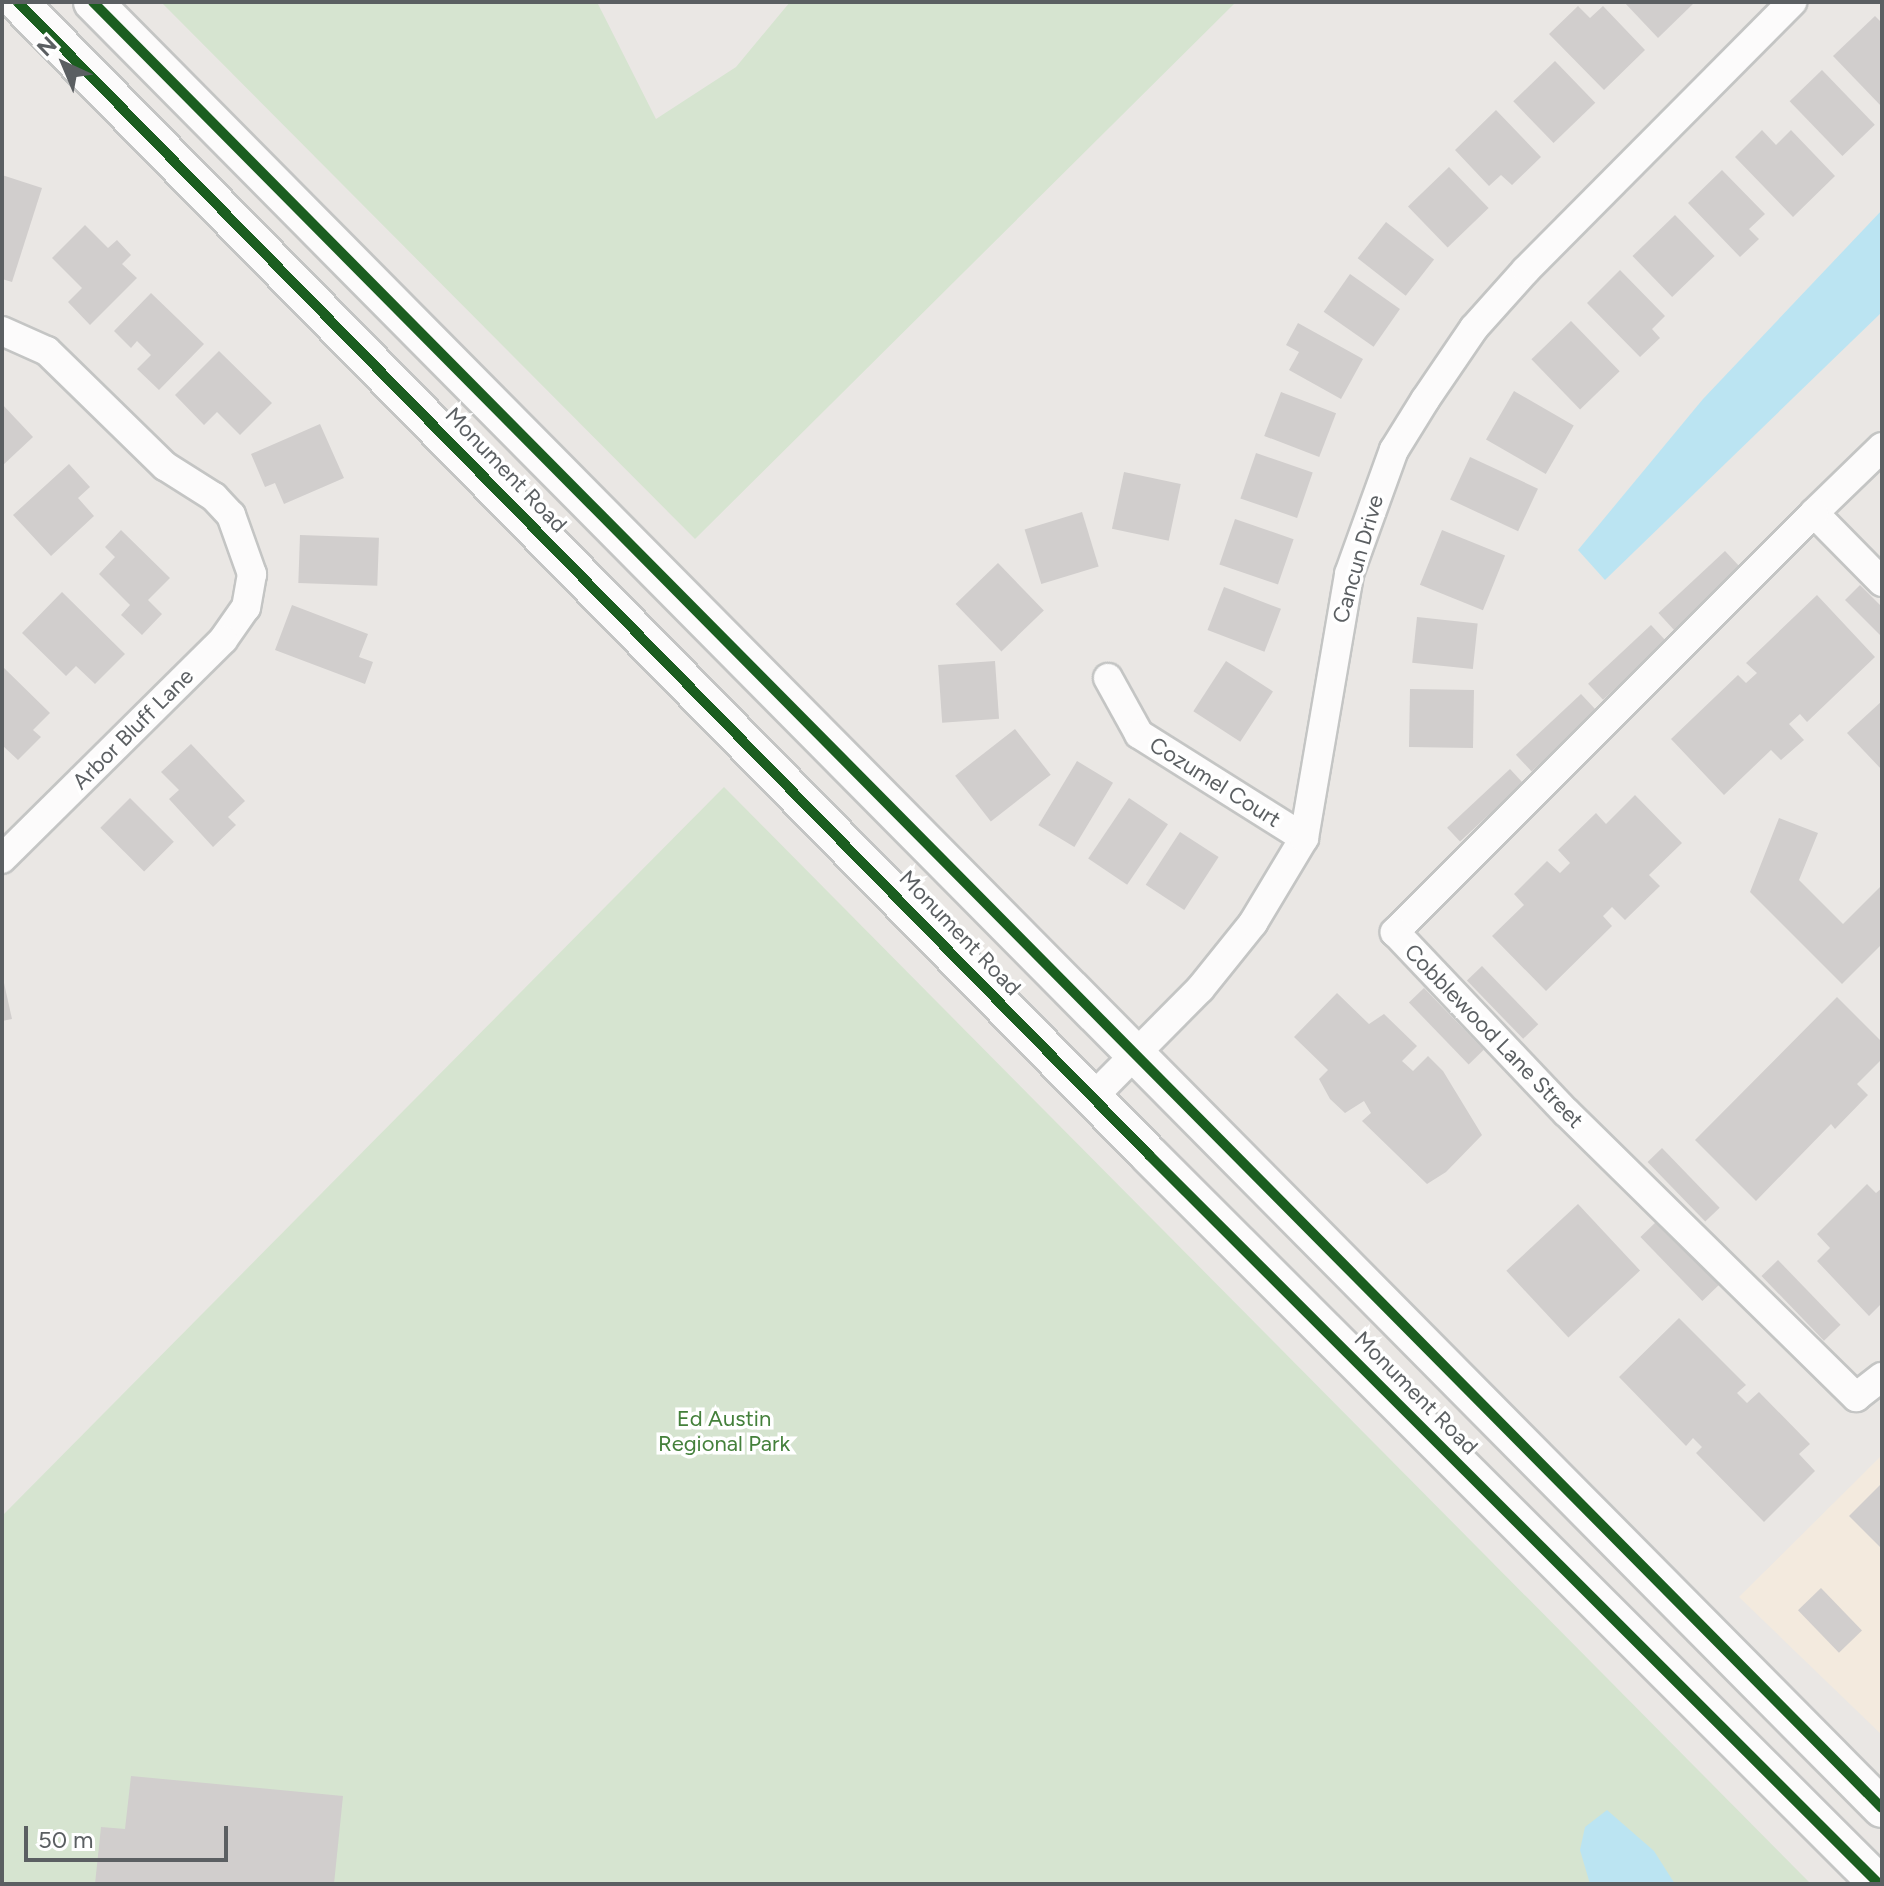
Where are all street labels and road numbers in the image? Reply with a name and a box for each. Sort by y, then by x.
street label: Monument Road [440,402,572,538]
street label: Cancun Drive [1327,492,1389,626]
street label: Arbor Bluff Lane [67,663,199,795]
street label: Cozumel Court [1145,731,1285,833]
street label: Monument Road [894,865,1026,1001]
street label: Cobblewood Lane Street [1399,938,1589,1134]
street label: Monument Road [1349,1326,1483,1460]

